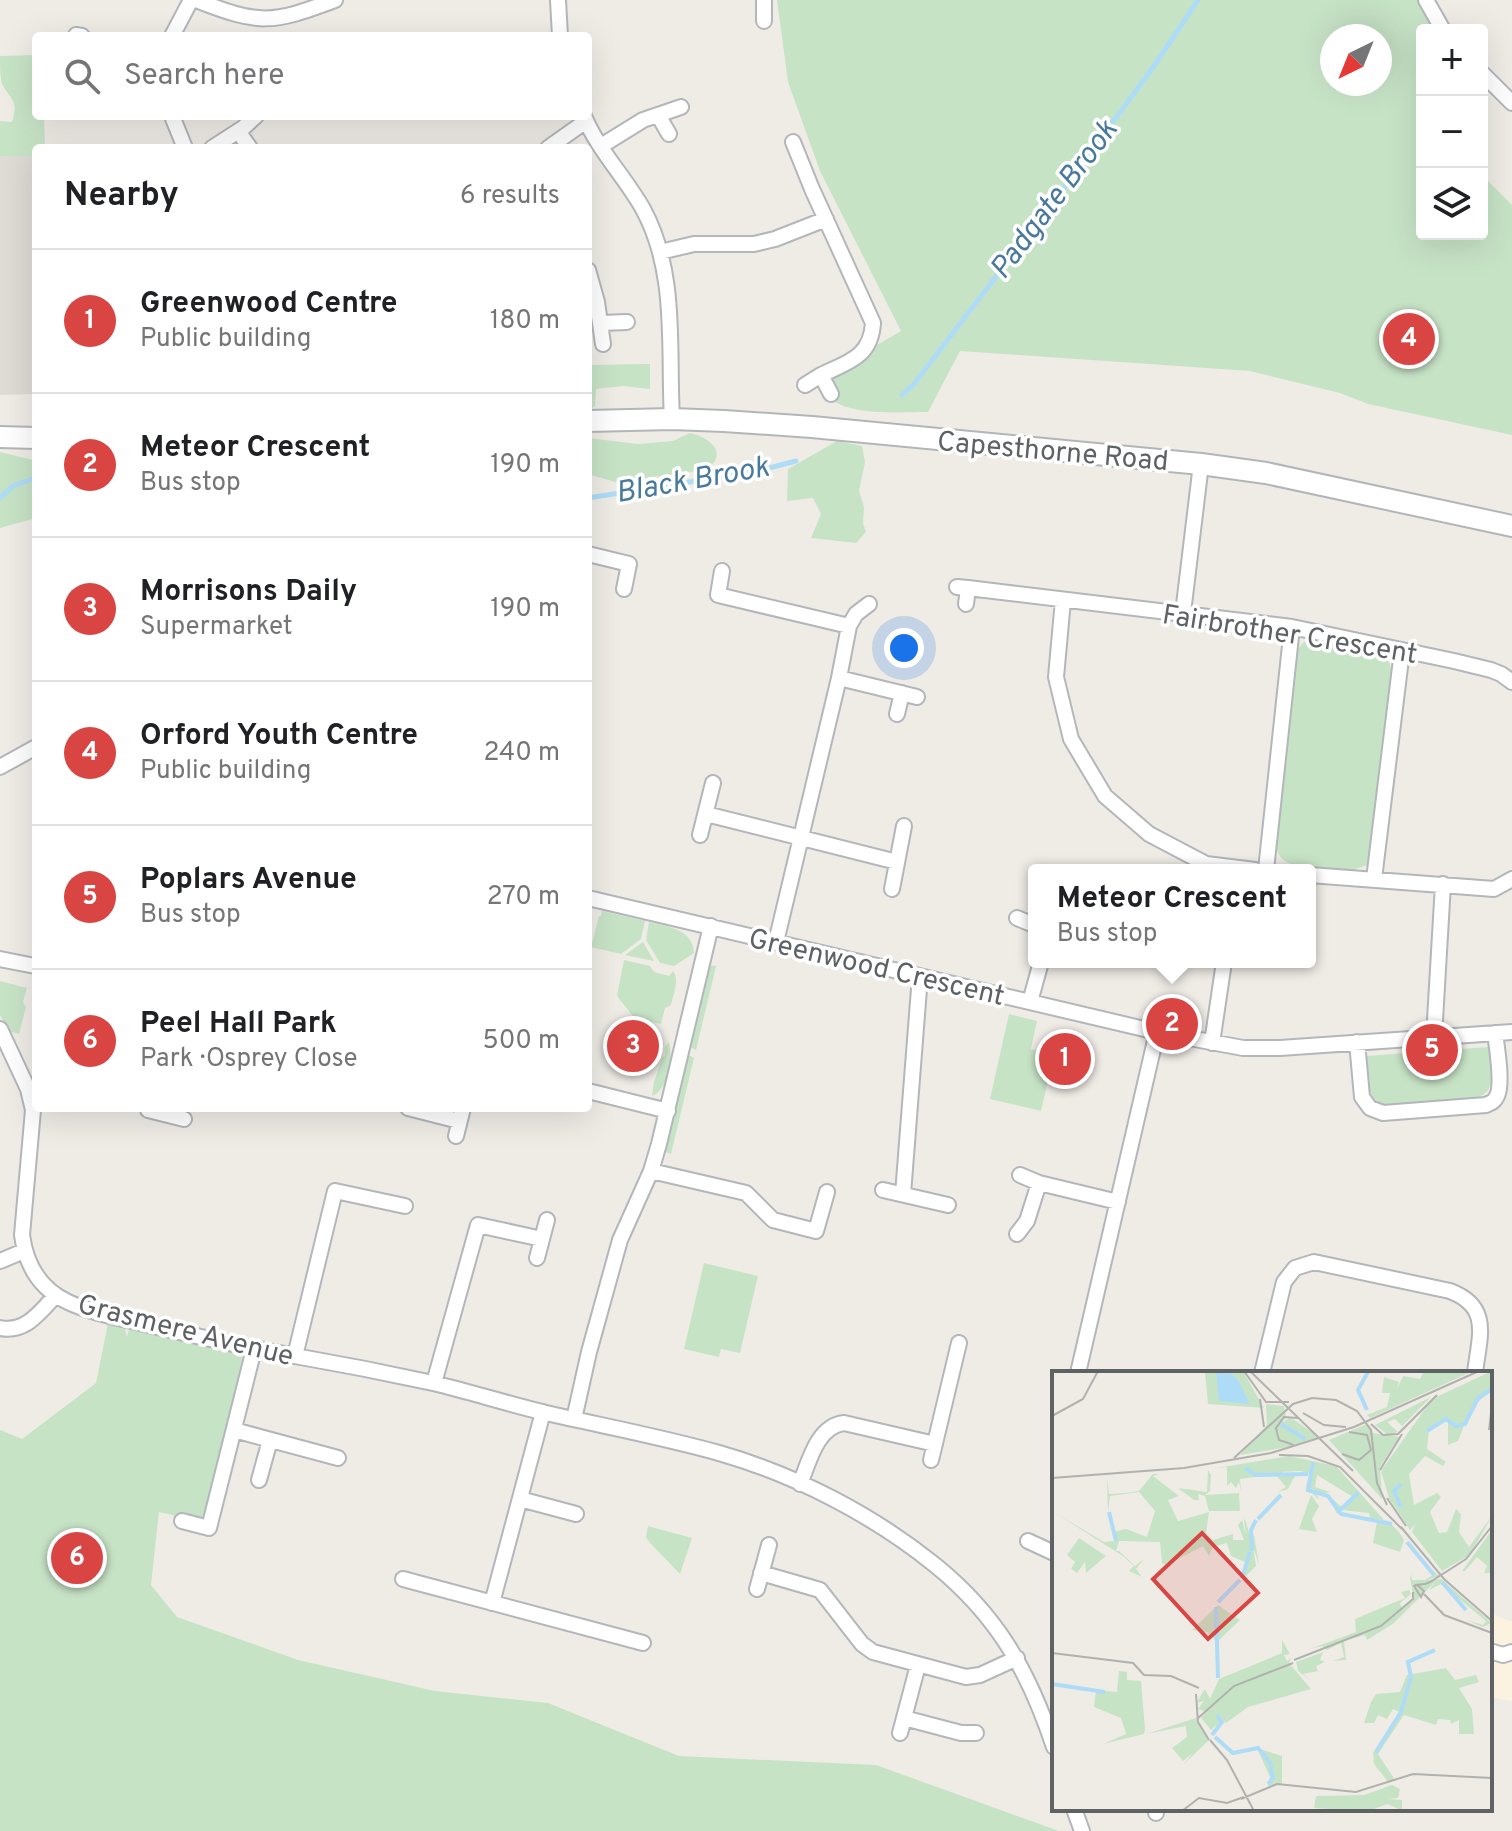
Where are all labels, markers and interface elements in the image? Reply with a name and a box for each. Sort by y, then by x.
north arrow [1320,24,1392,96]
map controls [1416,24,1488,240]
button: + [1416,24,1488,96]
search box [32,32,592,120]
icon: search [60,54,104,98]
text: Search here [124,58,284,95]
button: − [1416,96,1488,168]
water label: Padgate Brook [983,113,1127,287]
button: layers [1416,168,1488,240]
text: Nearby [64,175,179,218]
text: 6 results [460,180,560,213]
text: Greenwood Centre [140,286,397,323]
text: 1 [85,305,95,338]
text: 180 m [490,305,560,338]
pin: 4 [1383,309,1435,369]
text: Public building [140,323,311,356]
street label: Capesthorne Road [936,425,1170,481]
text: Meteor Crescent [140,430,370,467]
text: 2 [82,449,98,482]
text: 190 m [490,449,560,482]
water label: Black Brook [613,450,773,513]
text: Bus stop [140,467,241,500]
text: Morrisons Daily [140,574,357,611]
text: 3 [82,593,98,626]
text: 190 m [490,593,560,626]
street label: Fairbrother Crescent [1159,598,1420,674]
text: Supermarket [140,611,292,644]
your location [884,628,924,668]
text: Orford Youth Centre [140,718,418,755]
text: 4 [82,737,98,770]
text: 240 m [483,737,560,770]
text: Public building [140,755,311,788]
text: Poplars Avenue [140,862,357,899]
popup [1028,864,1316,968]
text: 5 [82,881,98,914]
text: 270 m [487,881,560,914]
text: Meteor Crescent [1057,881,1287,918]
text: Bus stop [140,899,241,932]
text: Bus stop [1057,918,1157,951]
street label: Greenwood Crescent [745,922,1008,1016]
pin: 2 [1146,994,1198,1054]
text: Peel Hall Park [140,1006,337,1043]
pin: 3 [607,1016,659,1076]
pin: 5 [1406,1020,1458,1080]
text: 6 [82,1025,98,1058]
text: 500 m [483,1025,560,1058]
pin: 1 [1039,1029,1091,1089]
text: Park · Osprey Close [140,1043,358,1076]
street label: Grasmere Avenue [74,1288,297,1376]
inset map [1052,1371,1492,1811]
pin: 6 [51,1528,103,1588]

